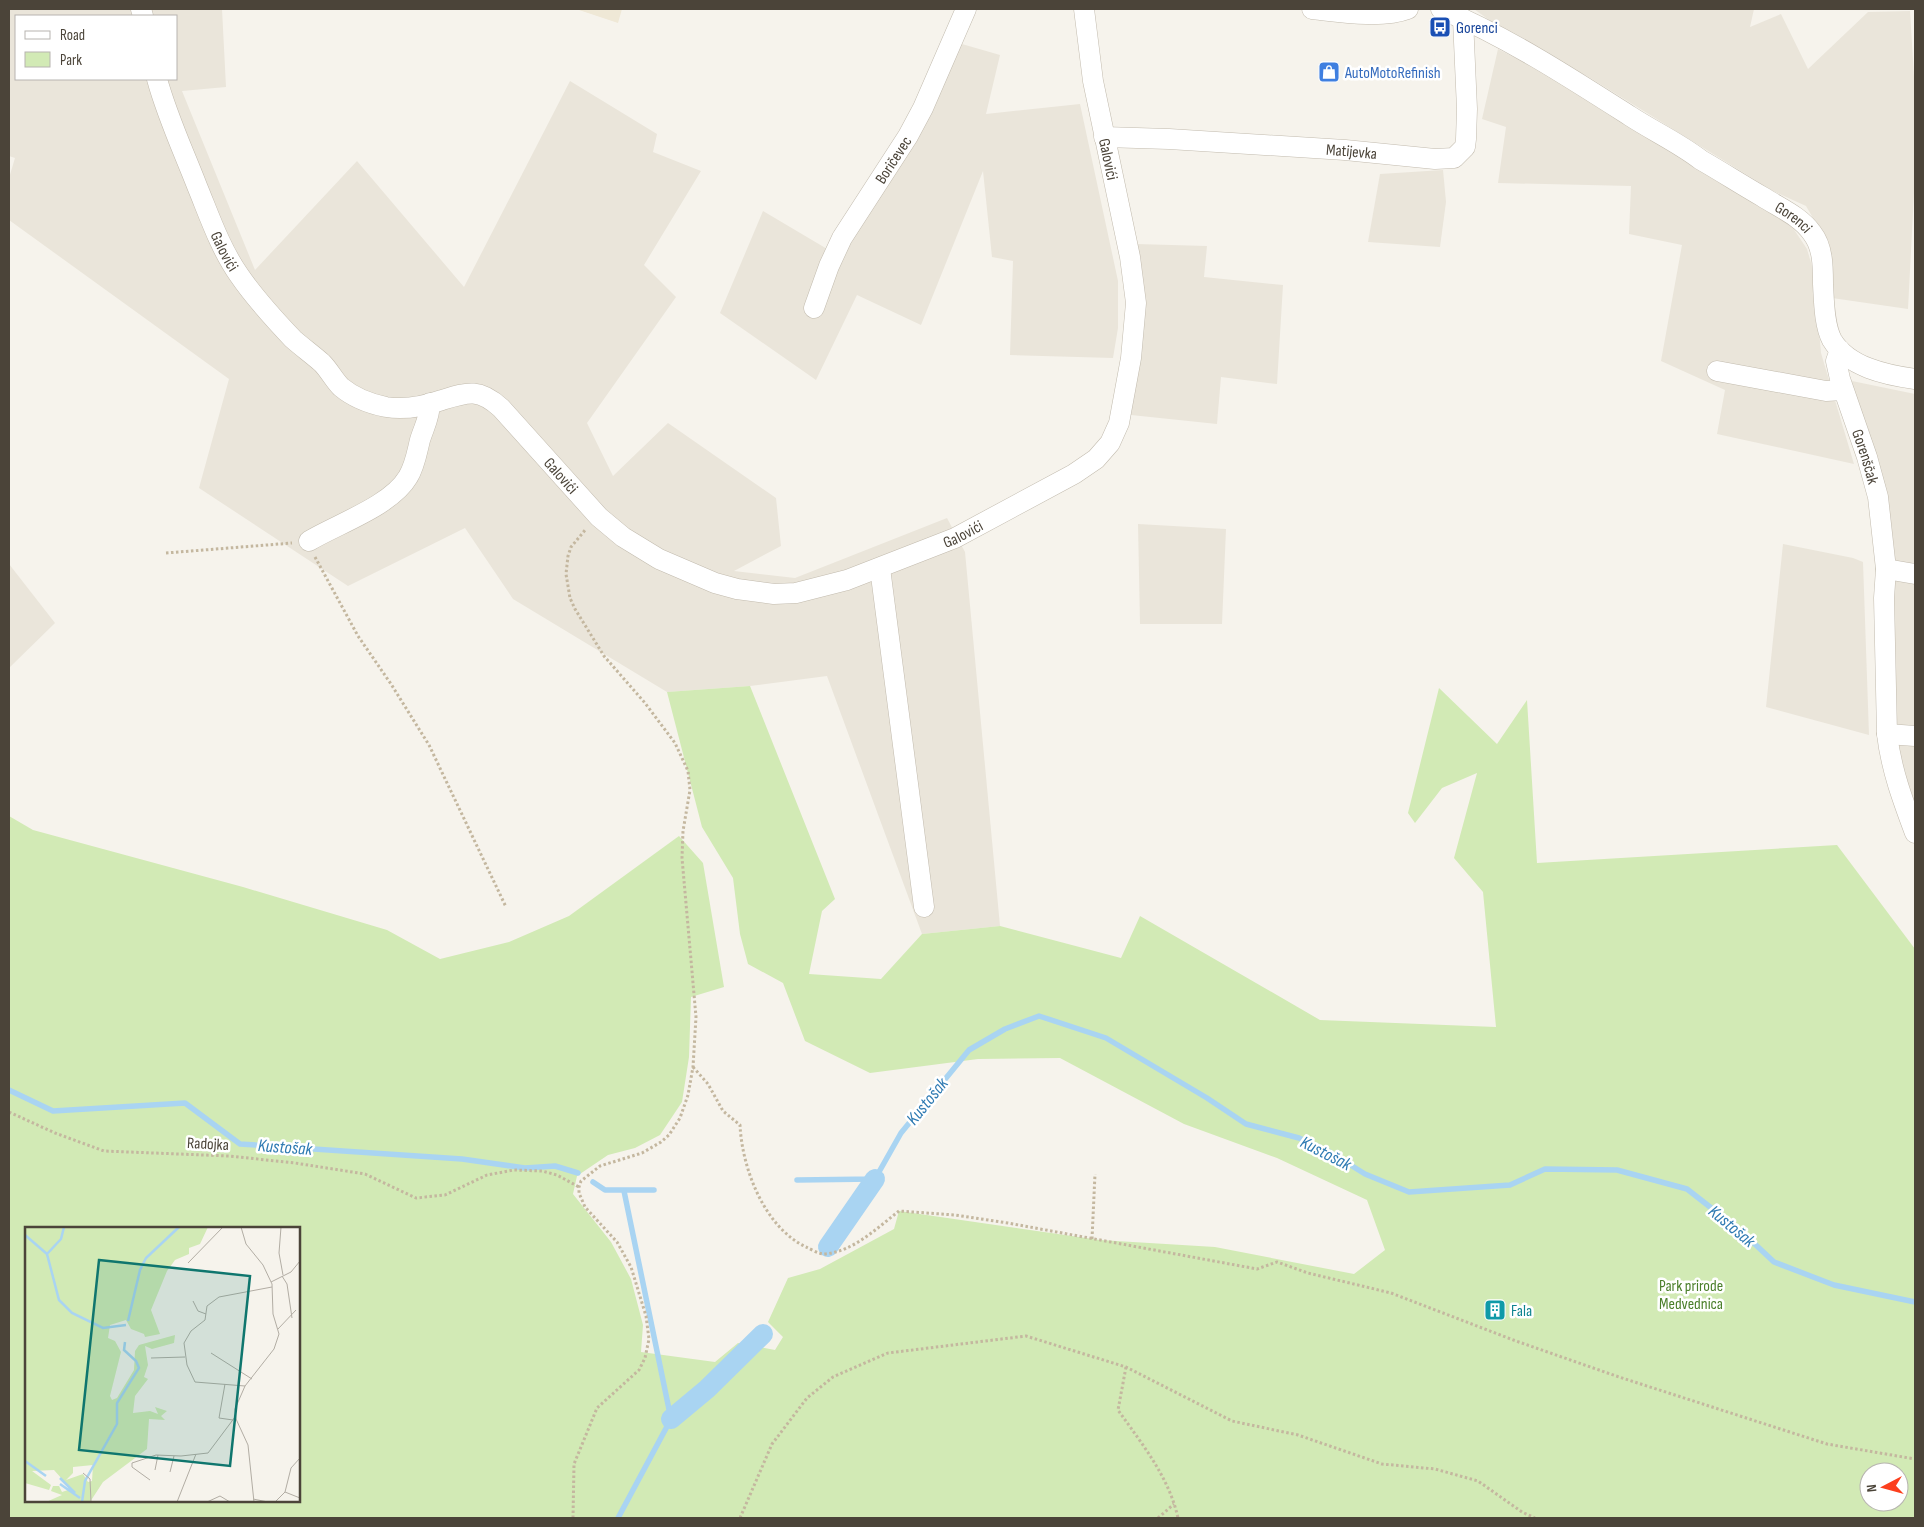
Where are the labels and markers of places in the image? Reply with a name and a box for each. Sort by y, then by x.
bus stop icon: Gorenci [1428,15,1452,39]
place label: Gorenci [1456,19,1498,38]
shop icon: AutoMotoRefinish [1317,60,1341,84]
place label: AutoMotoRefinish [1344,64,1441,83]
building icon: Fala [1483,1298,1507,1322]
place label: Fala [1511,1302,1532,1321]

